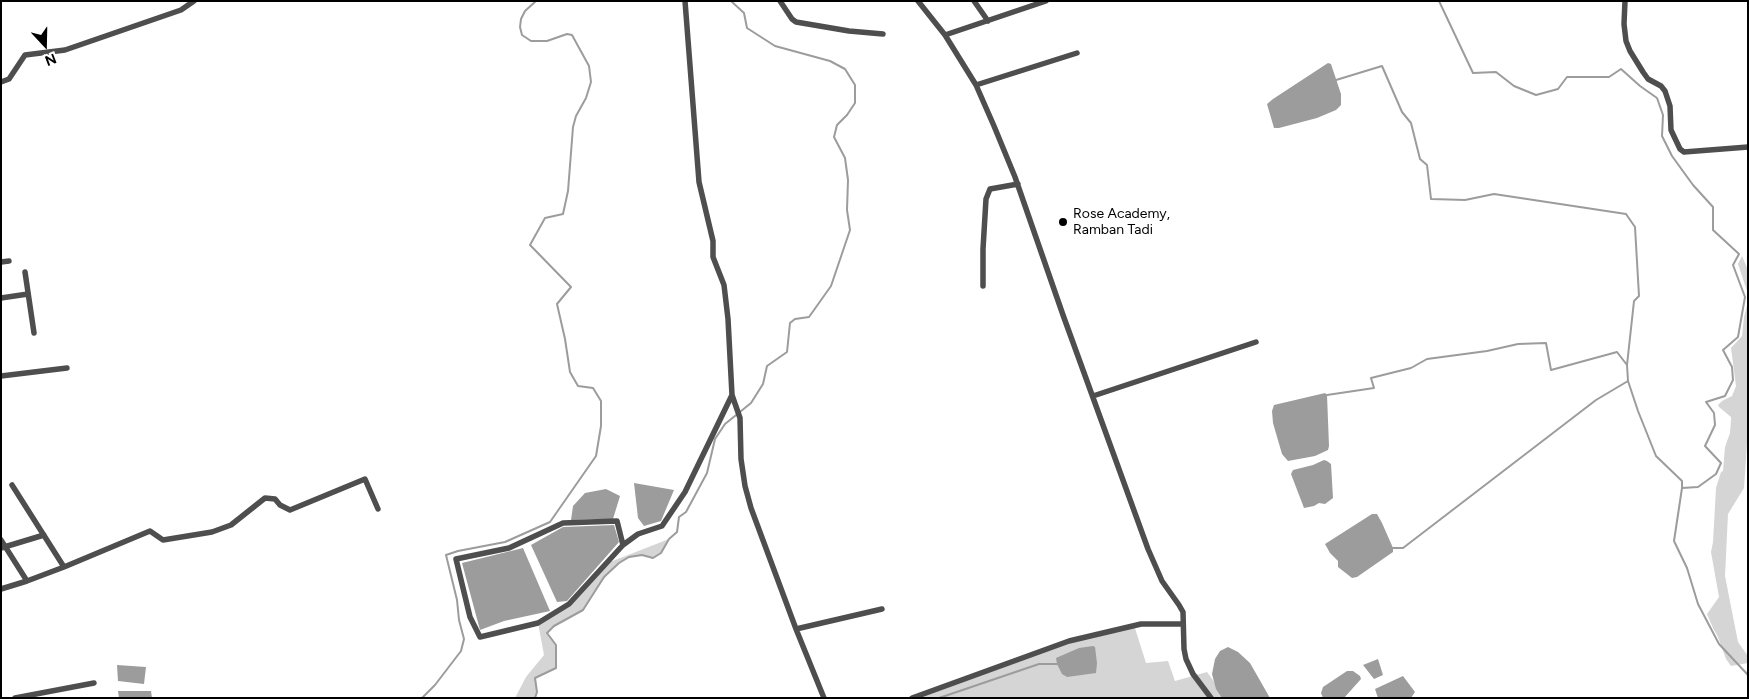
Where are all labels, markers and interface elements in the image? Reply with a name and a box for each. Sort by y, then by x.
north arrow [20,20,70,70]
text: N [42,50,59,69]
place label: Rose Academy, Ramban Tadi [1073,206,1170,238]
marker: Rose Academy, Ramban Tadi [1057,216,1069,228]

